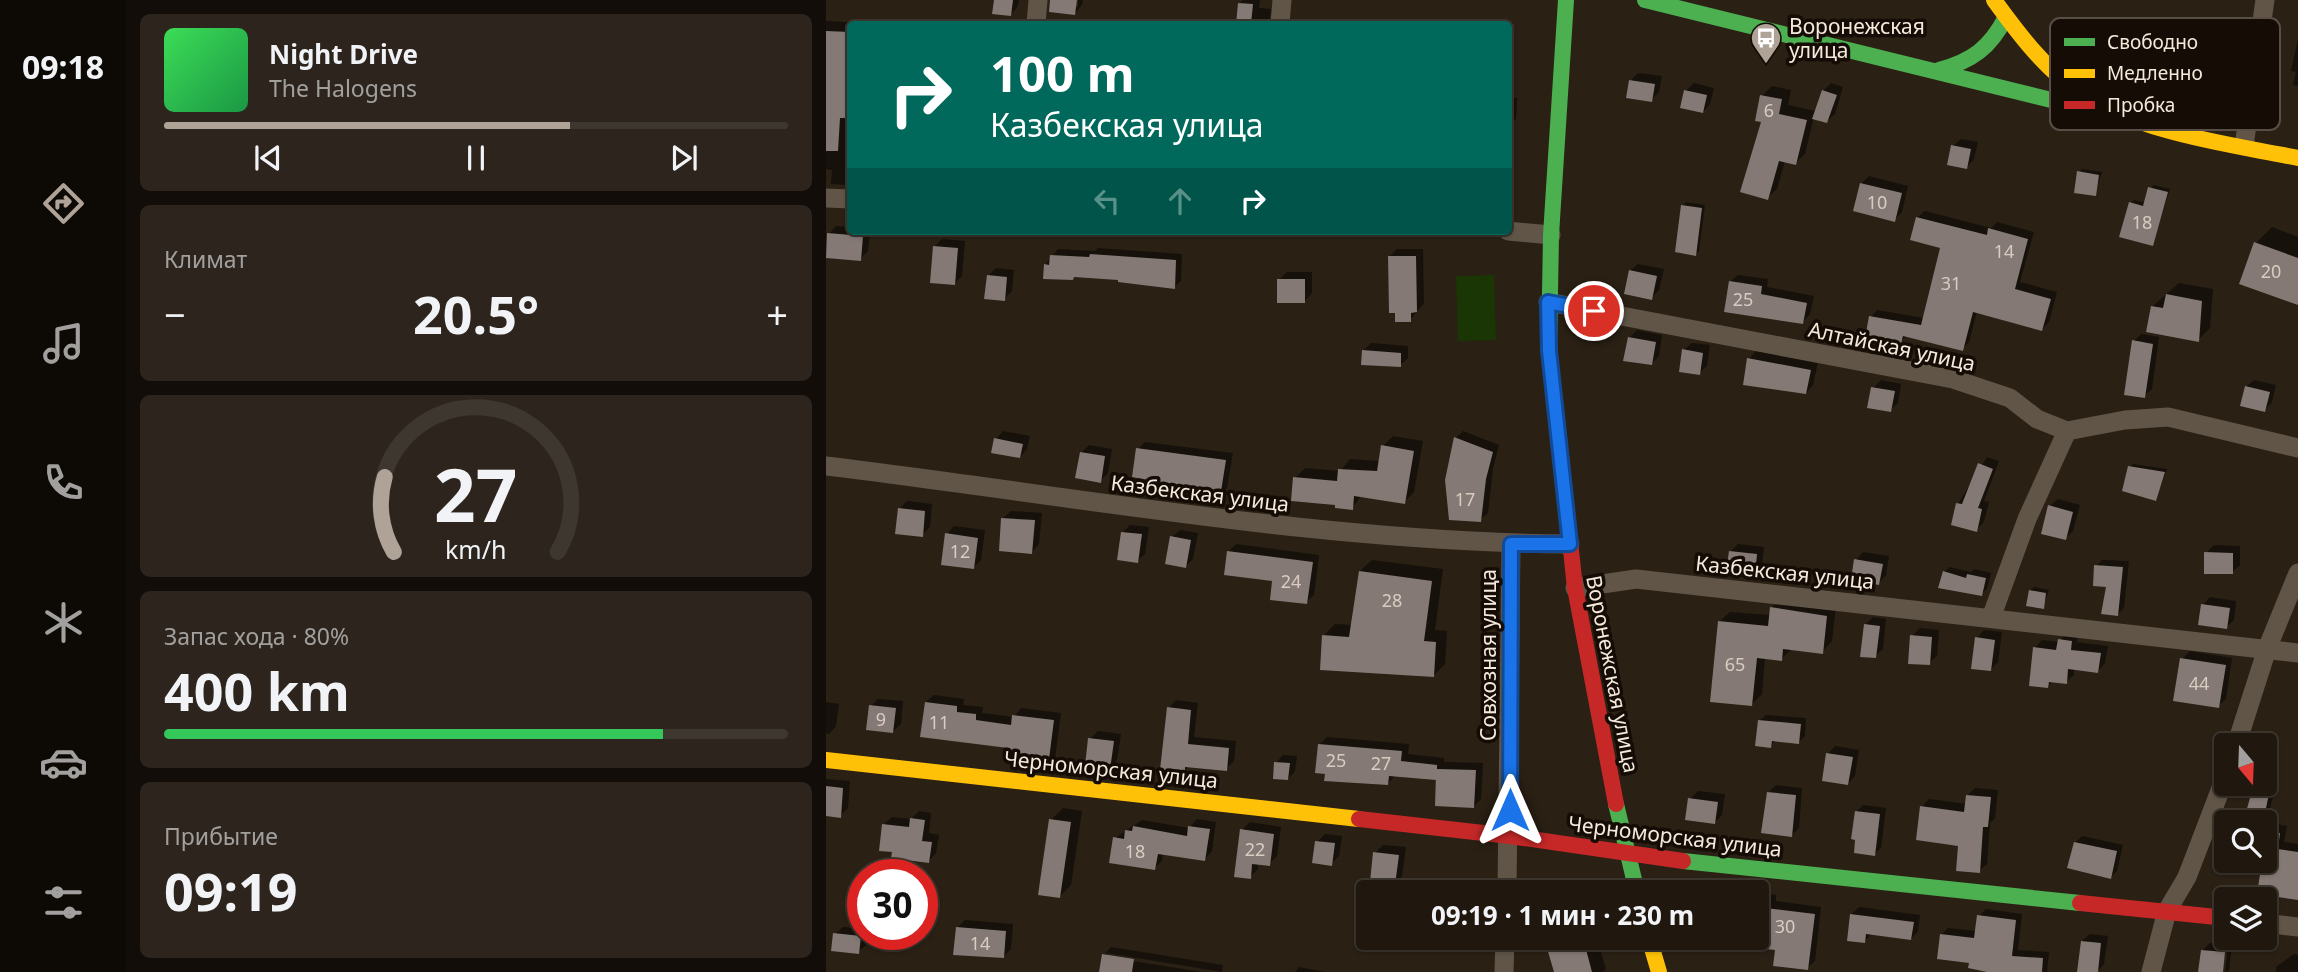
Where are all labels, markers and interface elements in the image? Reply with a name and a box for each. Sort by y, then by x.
place label: Воронежская улица [1789,12,1925,64]
legend [2050,18,2280,130]
bus stop icon: Воронежская улица [1749,21,1783,65]
text: Свободно [2107,29,2198,55]
text: Night Drive [269,36,418,72]
text: 100 m [990,40,1135,106]
text: 09:18 [22,45,104,88]
icon: right [875,49,966,140]
text: Медленно [2107,60,2203,86]
text: The Halogens [269,72,417,104]
text: Пробка [2107,92,2175,118]
house number: 6 [1764,98,1774,122]
text: Казбекская улица [990,103,1264,146]
icon: previous [249,139,287,177]
icon: pause [457,139,495,177]
icon: next [665,139,703,177]
icon: directions [39,179,88,228]
icon: left [1088,182,1126,220]
icon: ahead [1161,182,1199,220]
icon: right [1234,182,1272,220]
house number: 10 [1867,190,1887,214]
house number: 18 [2132,210,2152,234]
house number: 14 [1994,239,2014,263]
text: Климат [164,243,247,275]
house number: 20 [2261,259,2281,283]
house number: 31 [1941,271,1961,295]
text: 20.5° [413,278,539,349]
pin [1564,281,1624,341]
house number: 25 [1733,287,1753,311]
text: − [164,288,186,340]
text: + [766,288,788,340]
icon: arrive [1575,292,1613,330]
street label: Алтайская улица [1806,315,1978,377]
icon: music [39,319,88,368]
text: 27 [434,444,518,543]
icon: phone [39,458,88,507]
street label: Казбекская улица [1109,468,1291,518]
house number: 17 [1455,487,1475,511]
text: km/h [445,532,507,566]
house number: 12 [950,539,970,563]
street label: Казбекская улица [1694,549,1876,595]
house number: 24 [1281,569,1301,593]
street label: Совхозная улица [1474,569,1502,741]
street label: Воронежская улица [1580,573,1646,775]
house number: 28 [1382,588,1402,612]
icon: climate [39,598,88,647]
text: Запас хода · 80% [164,620,349,652]
house number: 65 [1725,652,1745,676]
text: 400 km [164,655,350,726]
house number: 44 [2189,671,2209,695]
house number: 9 [876,707,886,731]
house number: 11 [929,710,949,734]
north arrow [2214,733,2277,796]
map controls [2214,733,2277,950]
icon: car [39,738,88,787]
street label: Черноморская улица [1003,744,1219,794]
house number: 25 [1326,748,1346,772]
house number: 27 [1371,751,1391,775]
position arrow [1473,773,1547,847]
street label: Черноморская улица [1567,809,1783,863]
button: search [2214,810,2277,873]
text: Прибытие [164,820,278,852]
house number: 22 [1245,837,1265,861]
house number: 18 [1125,839,1145,863]
text: 09:19 [164,855,298,926]
speed limit sign: 30 [847,859,938,950]
icon: filters [39,878,88,927]
button: layers [2214,887,2277,950]
text: 09:19 · 1 мин · 230 m [1431,897,1694,933]
house number: 30 [1775,914,1795,938]
house number: 14 [970,931,990,955]

